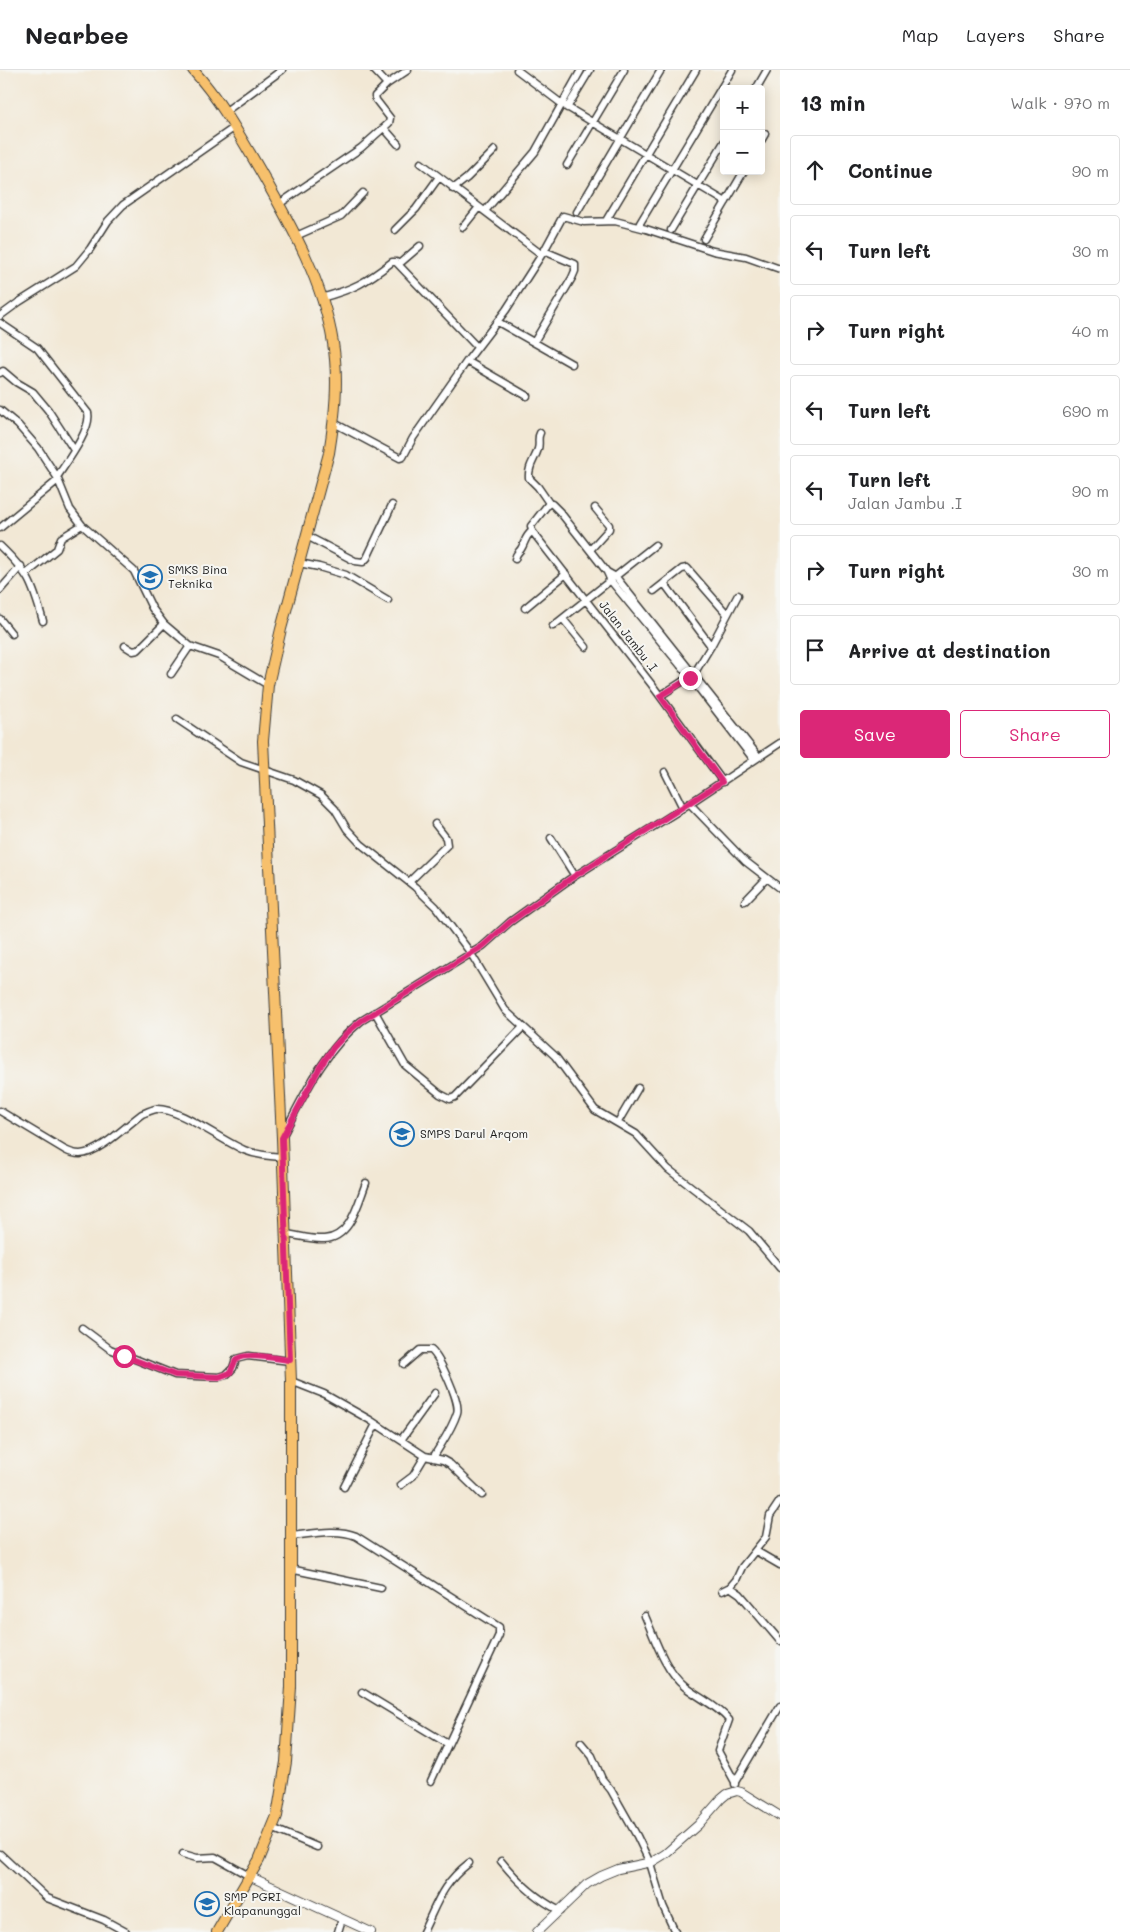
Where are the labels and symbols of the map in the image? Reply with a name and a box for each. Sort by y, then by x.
place label: SMKS Bina Teknika [168,561,227,591]
school or university icon: SMKS Bina Teknika [137,564,163,590]
street label: Jalan Jambu .I [596,597,661,674]
route end [679,667,702,690]
school or university icon: SMPS Darul Arqom [389,1121,415,1147]
place label: SMPS Darul Arqom [420,1125,528,1141]
route start [113,1345,136,1368]
place label: SMP PGRI Klapanunggal [224,1888,301,1918]
school or university icon: SMP PGRI Klapanunggal [194,1891,220,1917]

